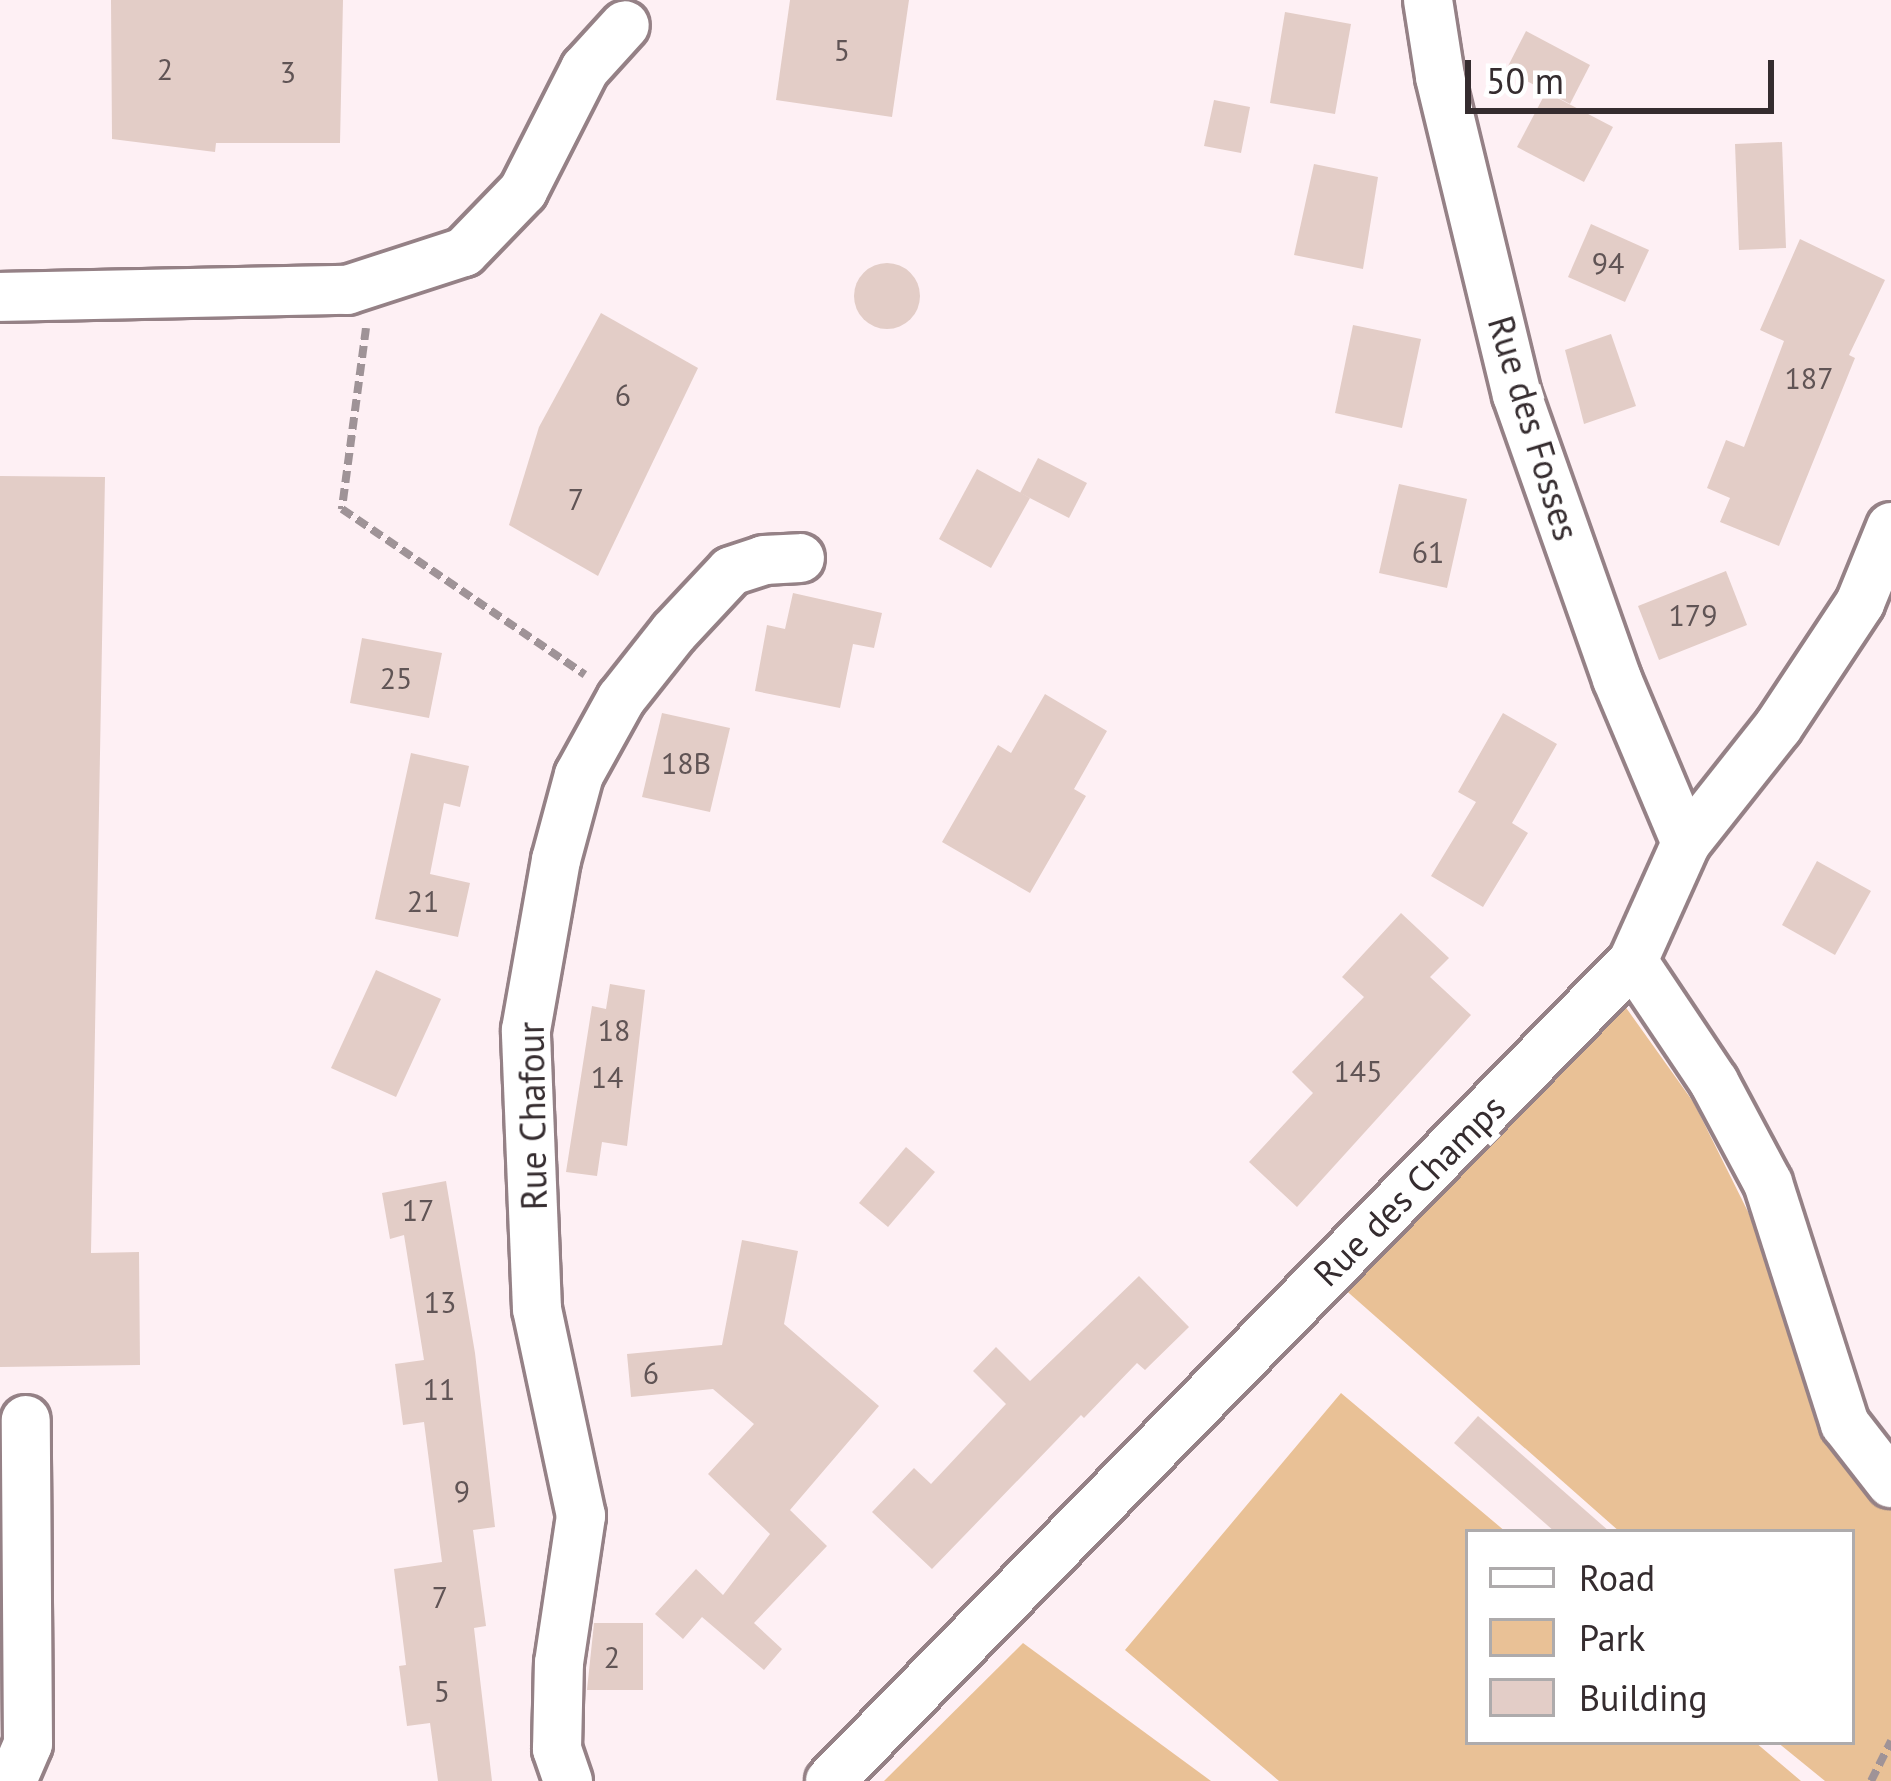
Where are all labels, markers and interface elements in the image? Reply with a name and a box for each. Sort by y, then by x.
house number: 5 [834,32,850,68]
scale bar [1471,36,1780,110]
house number: 2 [157,51,173,87]
house number: 3 [280,54,296,90]
text: 50 m [1486,57,1564,104]
house number: 94 [1592,245,1624,281]
street label: Rue des Fosses [1479,311,1589,545]
house number: 187 [1784,360,1834,396]
house number: 6 [615,377,631,413]
house number: 7 [568,481,584,517]
house number: 61 [1412,534,1444,570]
house number: 179 [1668,597,1718,633]
house number: 25 [380,660,412,696]
house number: 18B [661,745,711,781]
house number: 21 [407,883,439,919]
house number: 18 [598,1012,630,1048]
street label: Rue Chafour [509,1021,555,1211]
house number: 145 [1333,1053,1383,1089]
house number: 14 [591,1059,623,1095]
street label: Rue des Champs [1304,1085,1514,1295]
house number: 17 [402,1192,434,1228]
house number: 13 [424,1284,456,1320]
house number: 6 [643,1355,659,1391]
house number: 11 [423,1371,455,1407]
house number: 9 [454,1473,470,1509]
legend [1465,1529,1855,1745]
text: Road [1579,1554,1655,1601]
house number: 7 [432,1579,448,1615]
text: Park [1579,1614,1645,1661]
house number: 2 [604,1639,620,1675]
house number: 5 [434,1673,450,1709]
text: Building [1579,1674,1708,1721]

